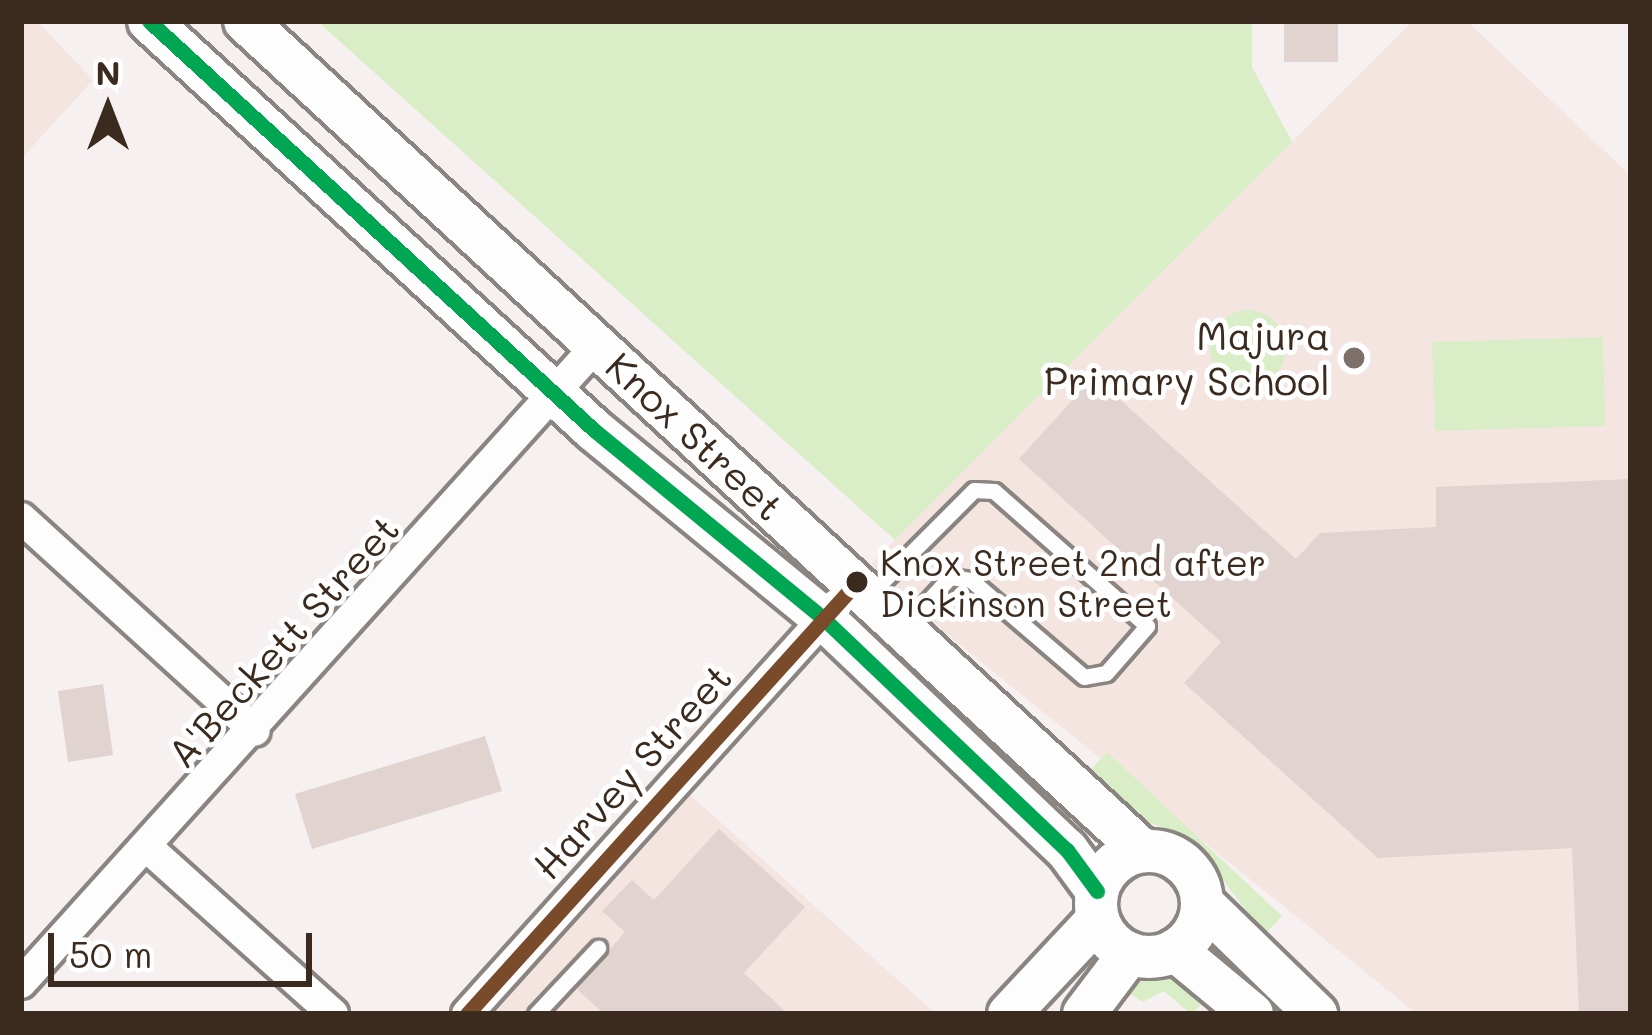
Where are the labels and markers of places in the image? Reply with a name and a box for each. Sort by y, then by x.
place label: Majura Primary School [1044,313,1330,404]
marker: Majura Primary School [1341,345,1367,371]
place label: Knox Street 2nd after Dickinson Street [880,539,1266,624]
marker: Knox Street 2nd after Dickinson Street [846,571,868,593]

